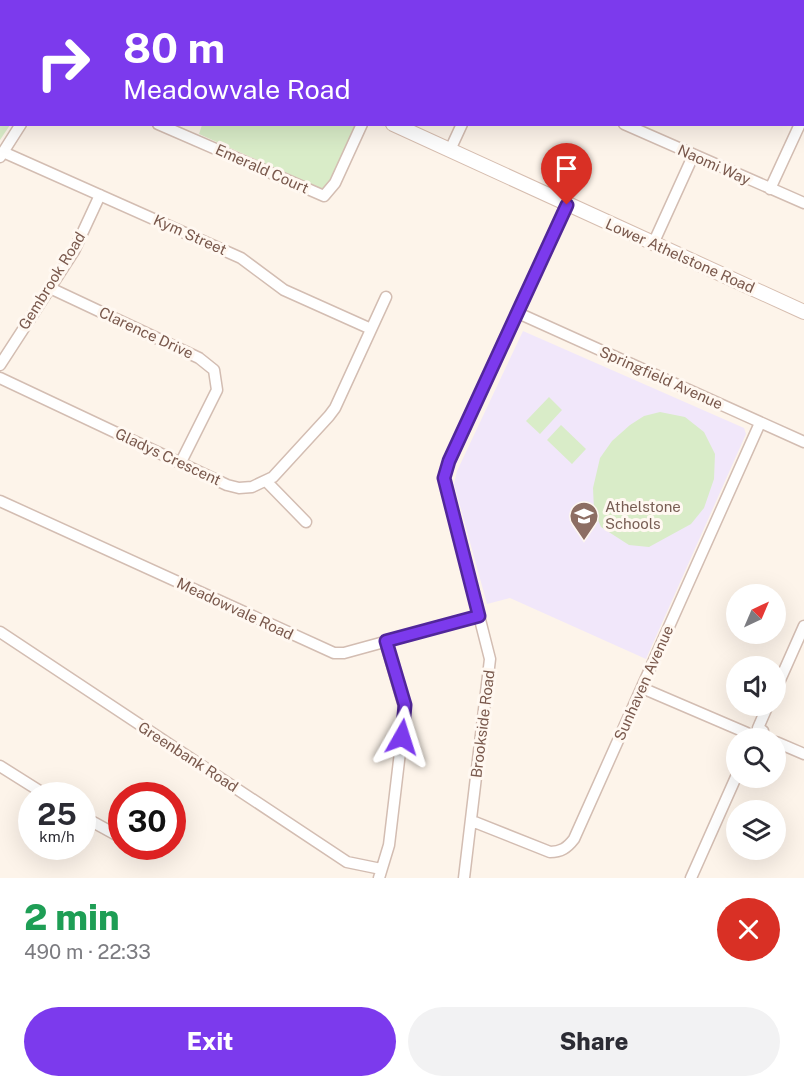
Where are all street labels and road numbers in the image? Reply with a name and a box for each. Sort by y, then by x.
street label: Emerald Court [213,140,312,197]
street label: Naomi Way [675,141,753,188]
street label: Kym Street [151,211,229,258]
street label: Lower Athelstone Road [603,215,757,296]
street label: Gembrook Road [15,229,88,333]
street label: Clarence Drive [96,303,196,362]
street label: Springfield Avenue [597,343,725,412]
street label: Gladys Crescent [113,425,224,489]
street label: Meadowvale Road [174,574,296,643]
street label: Sunhaven Avenue [611,623,677,743]
street label: Brookside Road [467,669,498,779]
street label: Greenbank Road [135,718,241,795]

